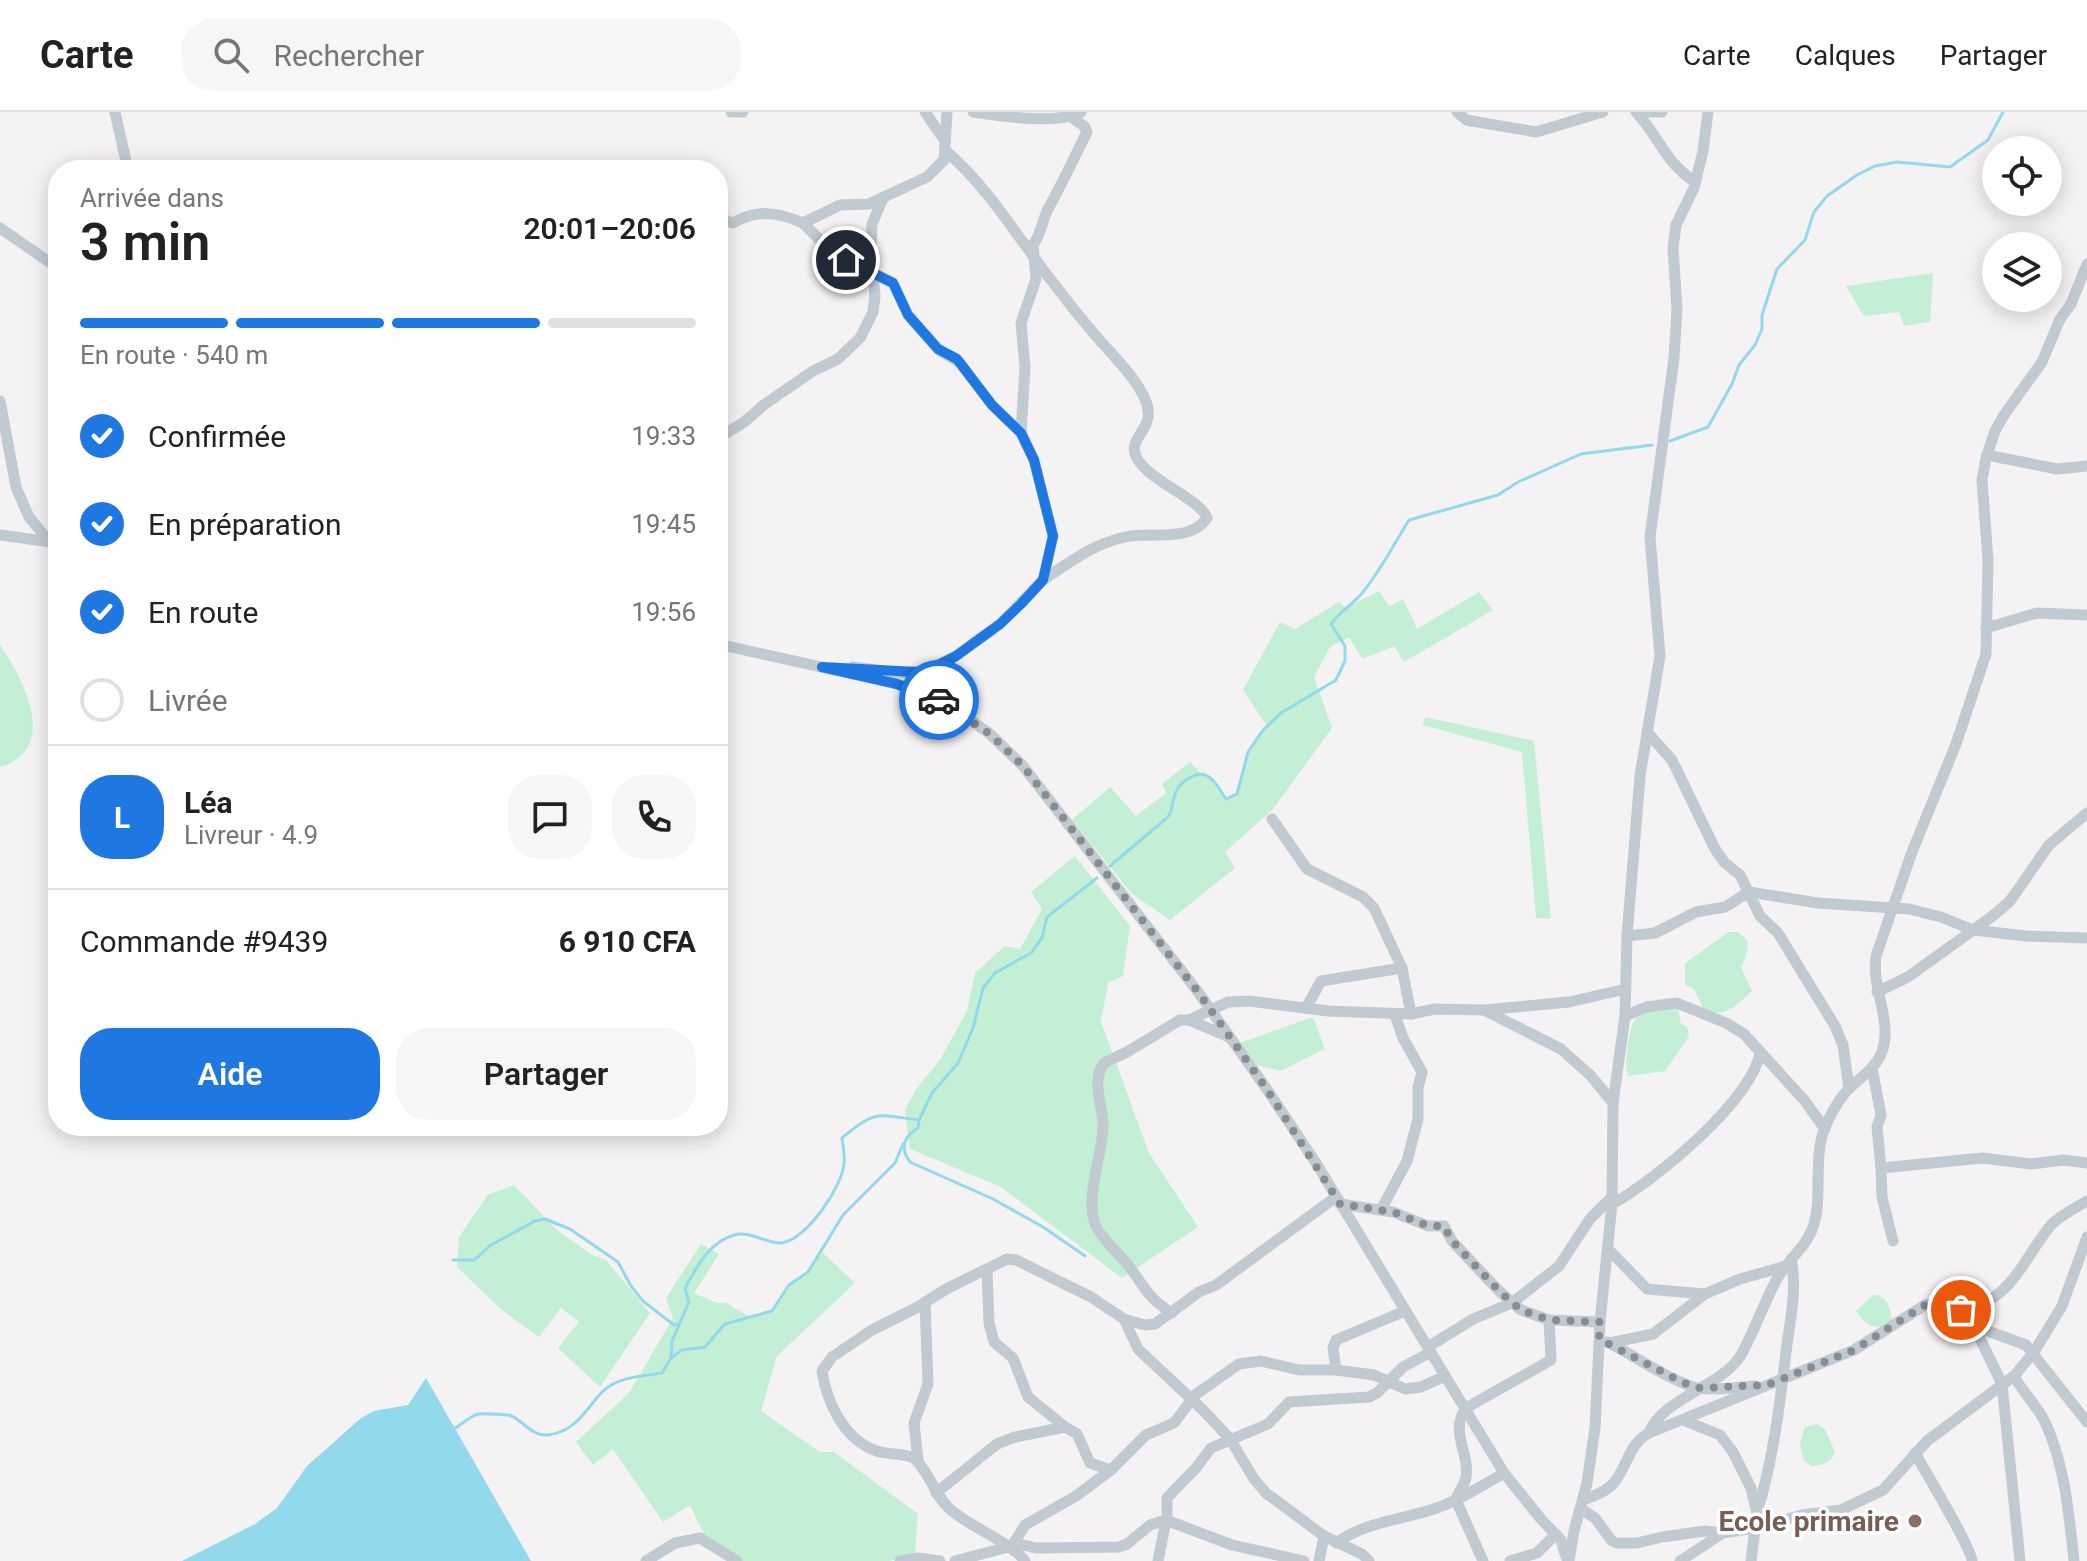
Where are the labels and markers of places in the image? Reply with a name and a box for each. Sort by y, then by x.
pin [812,226,880,294]
pin [1927,1276,1995,1344]
place label: Ecole primaire [1718,1505,1899,1538]
marker: Ecole primaire [1906,1512,1924,1530]

